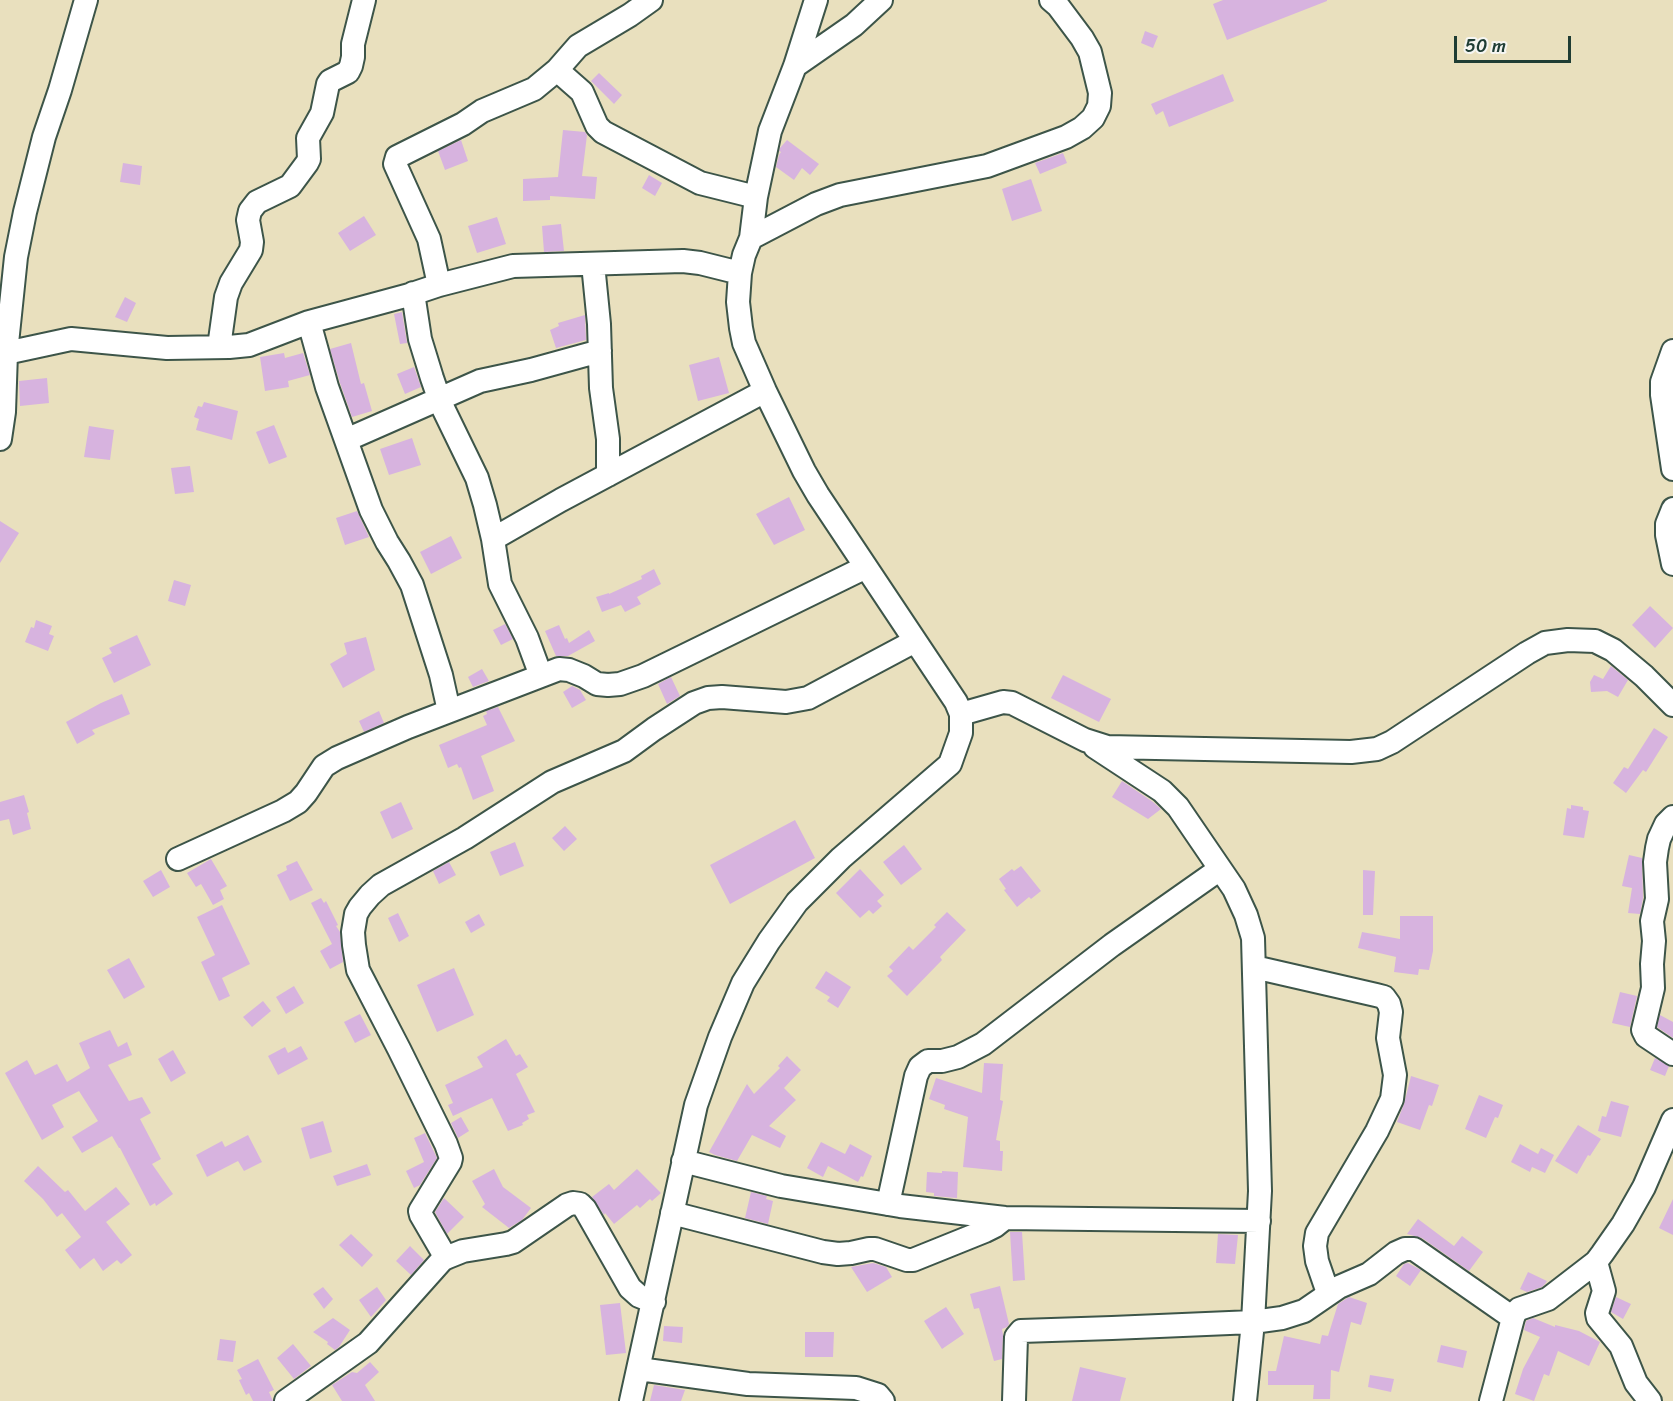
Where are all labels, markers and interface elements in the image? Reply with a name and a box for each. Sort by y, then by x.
scale bar [1457,24,1574,62]
text: 50 m [1465,30,1506,62]

